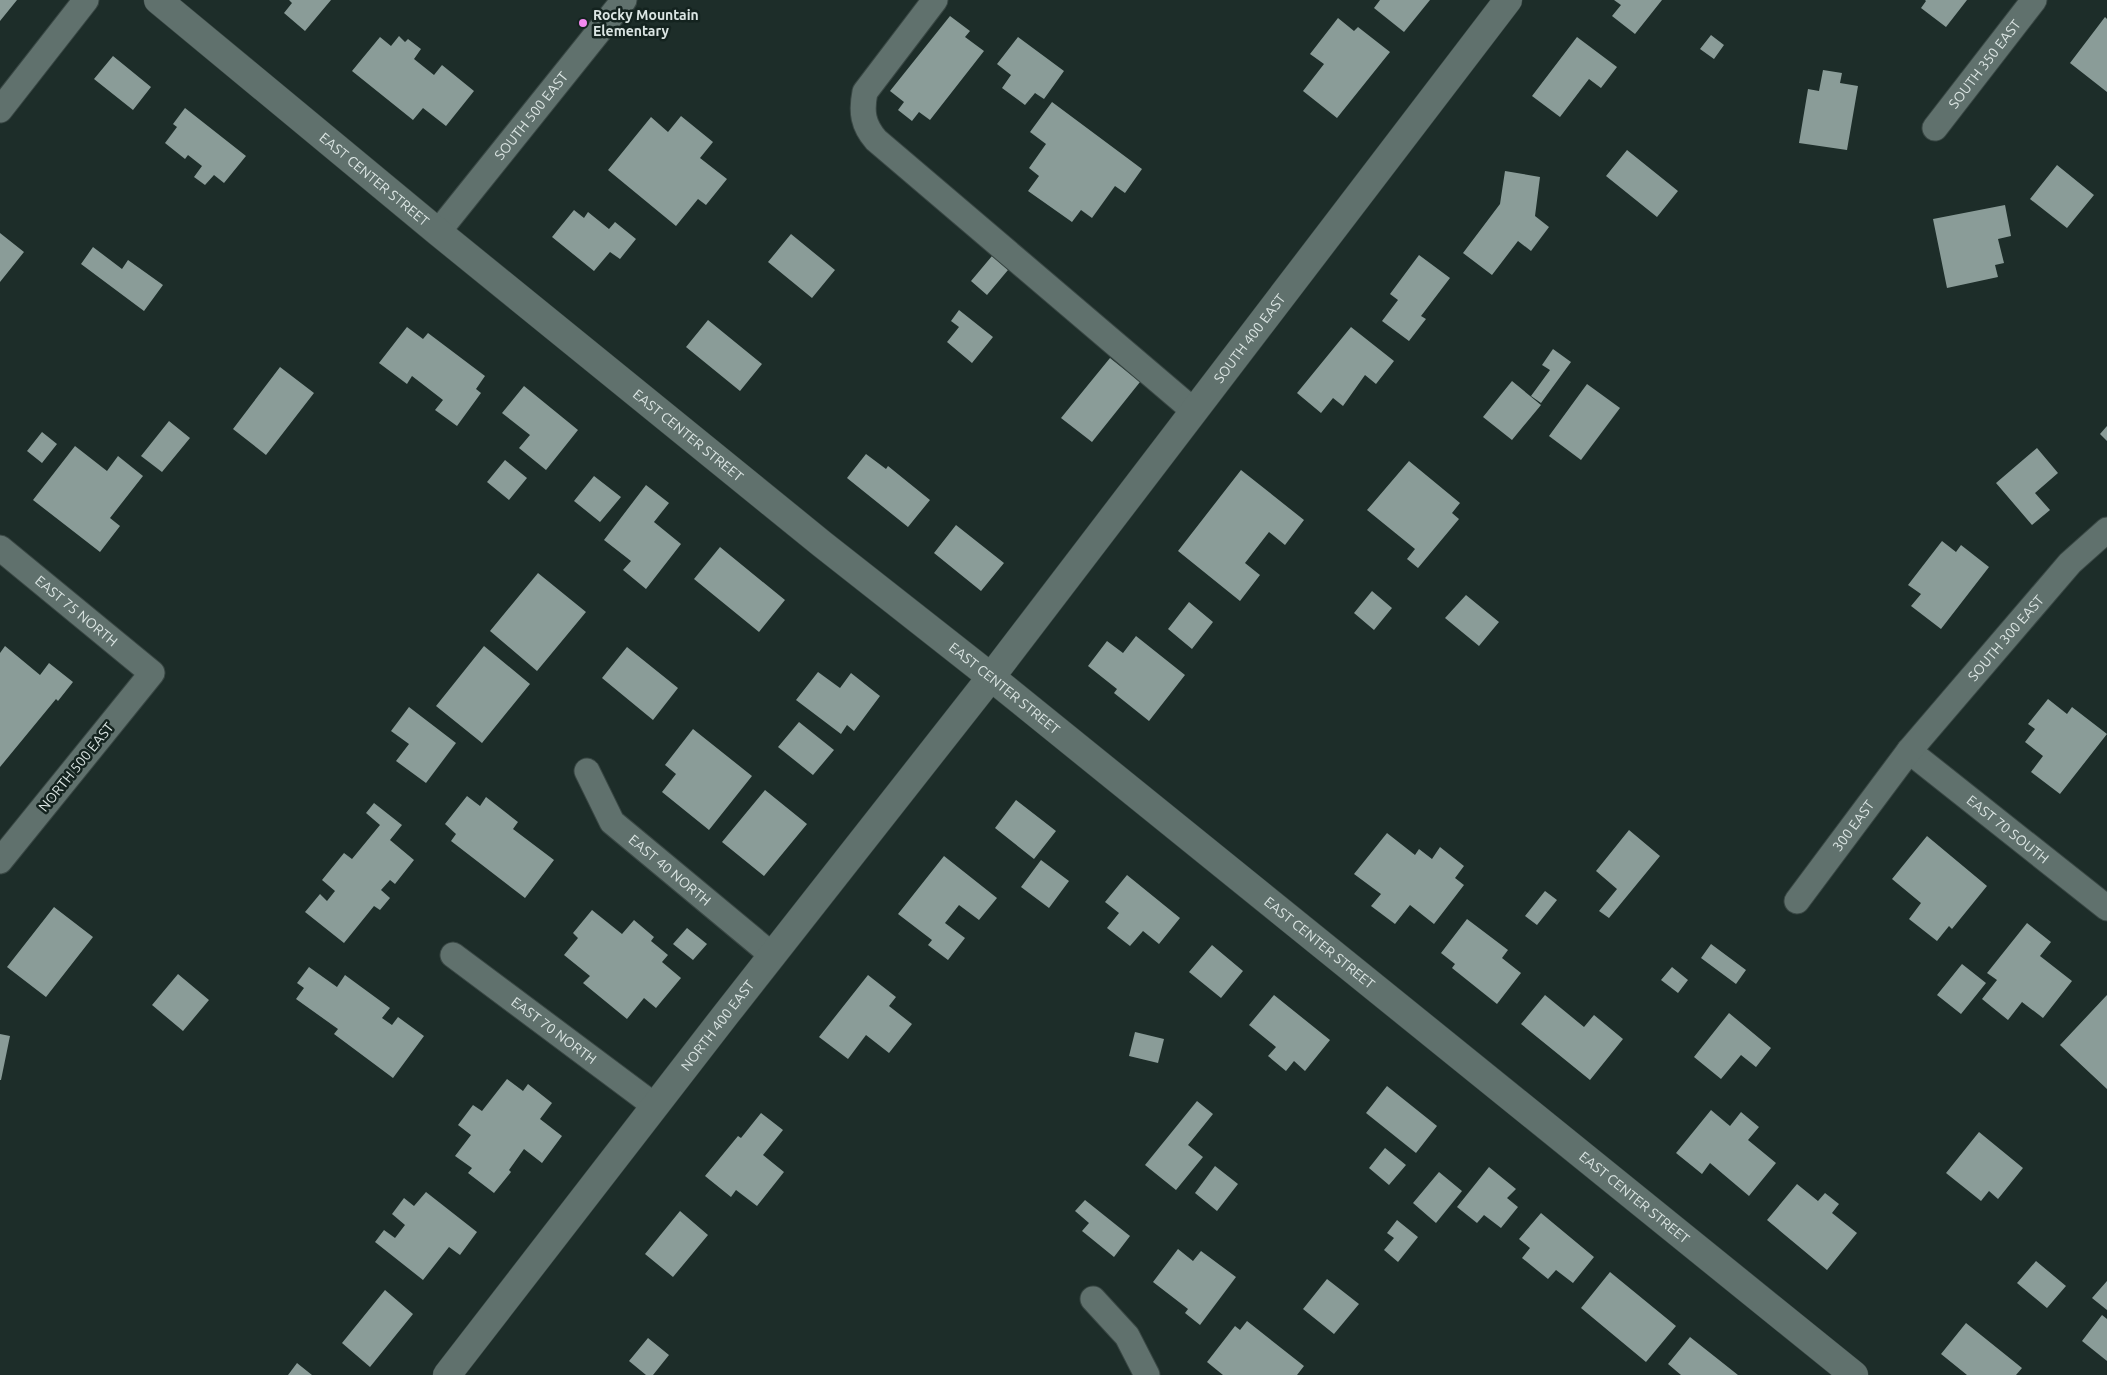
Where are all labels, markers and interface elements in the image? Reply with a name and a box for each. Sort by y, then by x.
place label: Rocky Mountain Elementary [593,7,699,39]
street label: SOUTH 350 EAST [1945,16,2024,112]
marker: Rocky Mountain Elementary [577,17,589,29]
street label: SOUTH 500 EAST [491,68,571,163]
street label: EAST CENTER STREET [316,129,432,229]
street label: SOUTH 400 EAST [1210,290,1289,386]
street label: EAST CENTER STREET [630,386,747,485]
street label: EAST 75 NORTH [32,572,121,649]
street label: SOUTH 300 EAST [1965,592,2047,684]
street label: EAST CENTER STREET [946,639,1063,738]
street label: NORTH 500 EAST [35,719,117,815]
street label: EAST 70 SOUTH [1964,792,2052,867]
street label: 300 EAST [1829,797,1878,854]
street label: EAST 40 NORTH [626,831,714,909]
street label: EAST CENTER STREET [1261,893,1378,992]
street label: NORTH 400 EAST [677,977,758,1074]
street label: EAST 70 NORTH [508,994,600,1067]
street label: EAST CENTER STREET [1576,1148,1693,1247]

